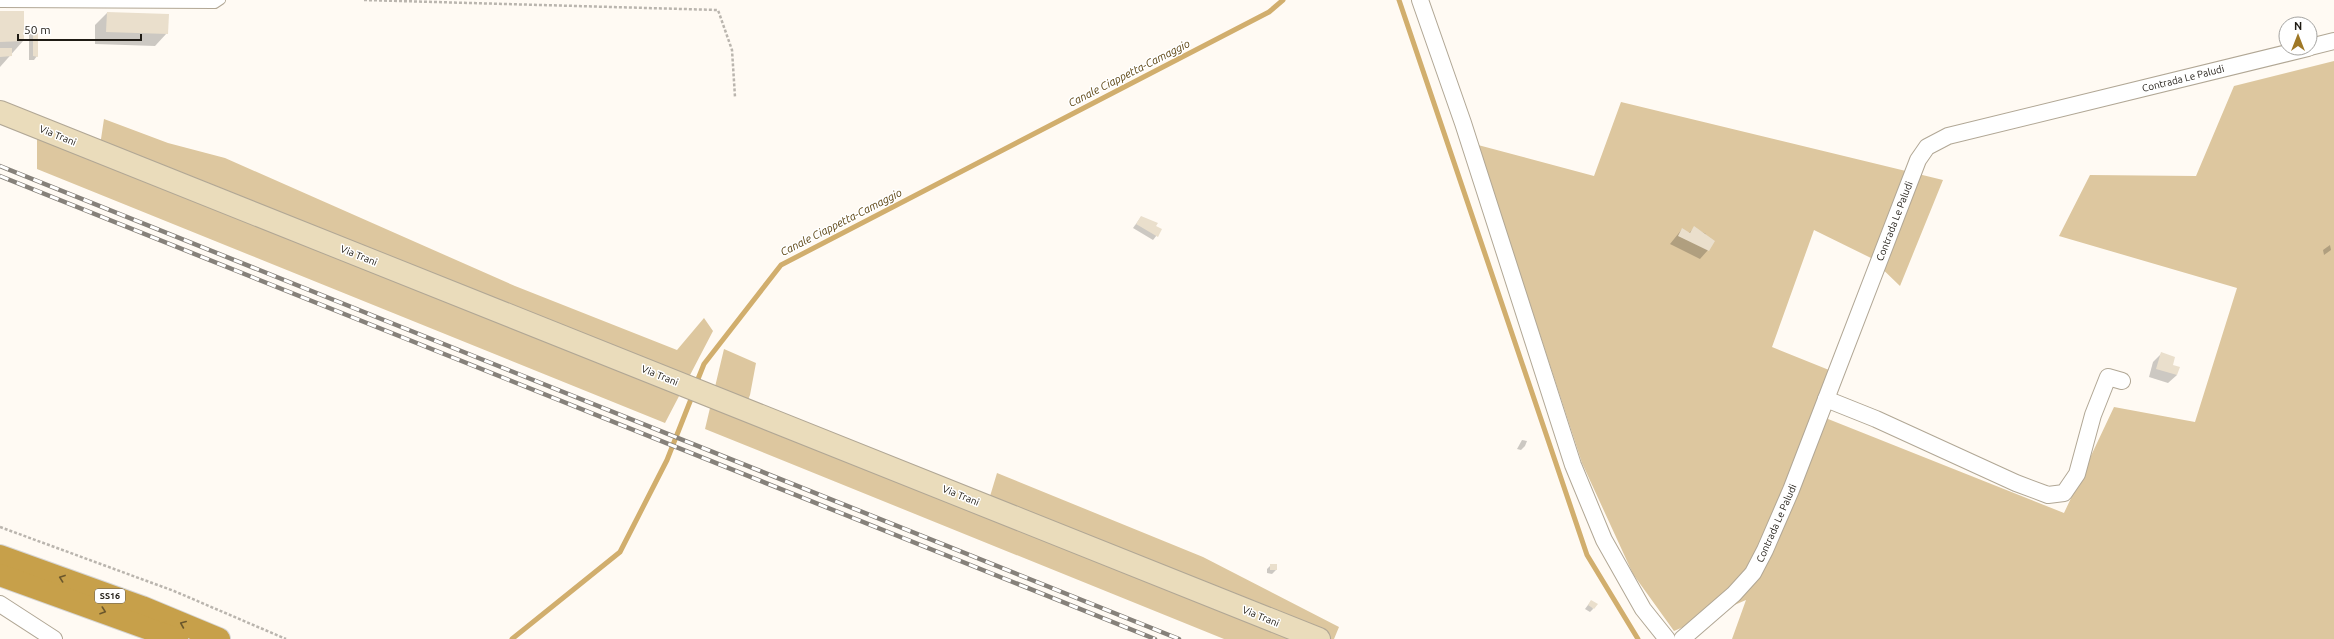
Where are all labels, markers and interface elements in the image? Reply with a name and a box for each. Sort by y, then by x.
scale bar [18,16,141,42]
north arrow [2278,16,2318,56]
text: N [2294,20,2302,32]
text: 50 m [24,23,51,36]
water label: Canale Ciappetta-Camaggio [1066,37,1192,109]
street label: Contrada Le Paludi [2141,63,2225,94]
street label: Via Trani [38,123,78,148]
street label: Contrada Le Paludi [1874,180,1915,263]
water label: Canale Ciappetta-Camaggio [778,186,904,258]
street label: Via Trani [339,243,379,268]
street label: Via Trani [640,363,680,388]
street label: Contrada Le Paludi [1754,482,1799,564]
street label: Via Trani [941,483,981,508]
one-way arrow [58,575,65,583]
road number: SS16 [95,589,125,603]
street label: Via Trani [1241,604,1281,629]
one-way arrow [99,607,106,615]
one-way arrow [180,621,188,629]

